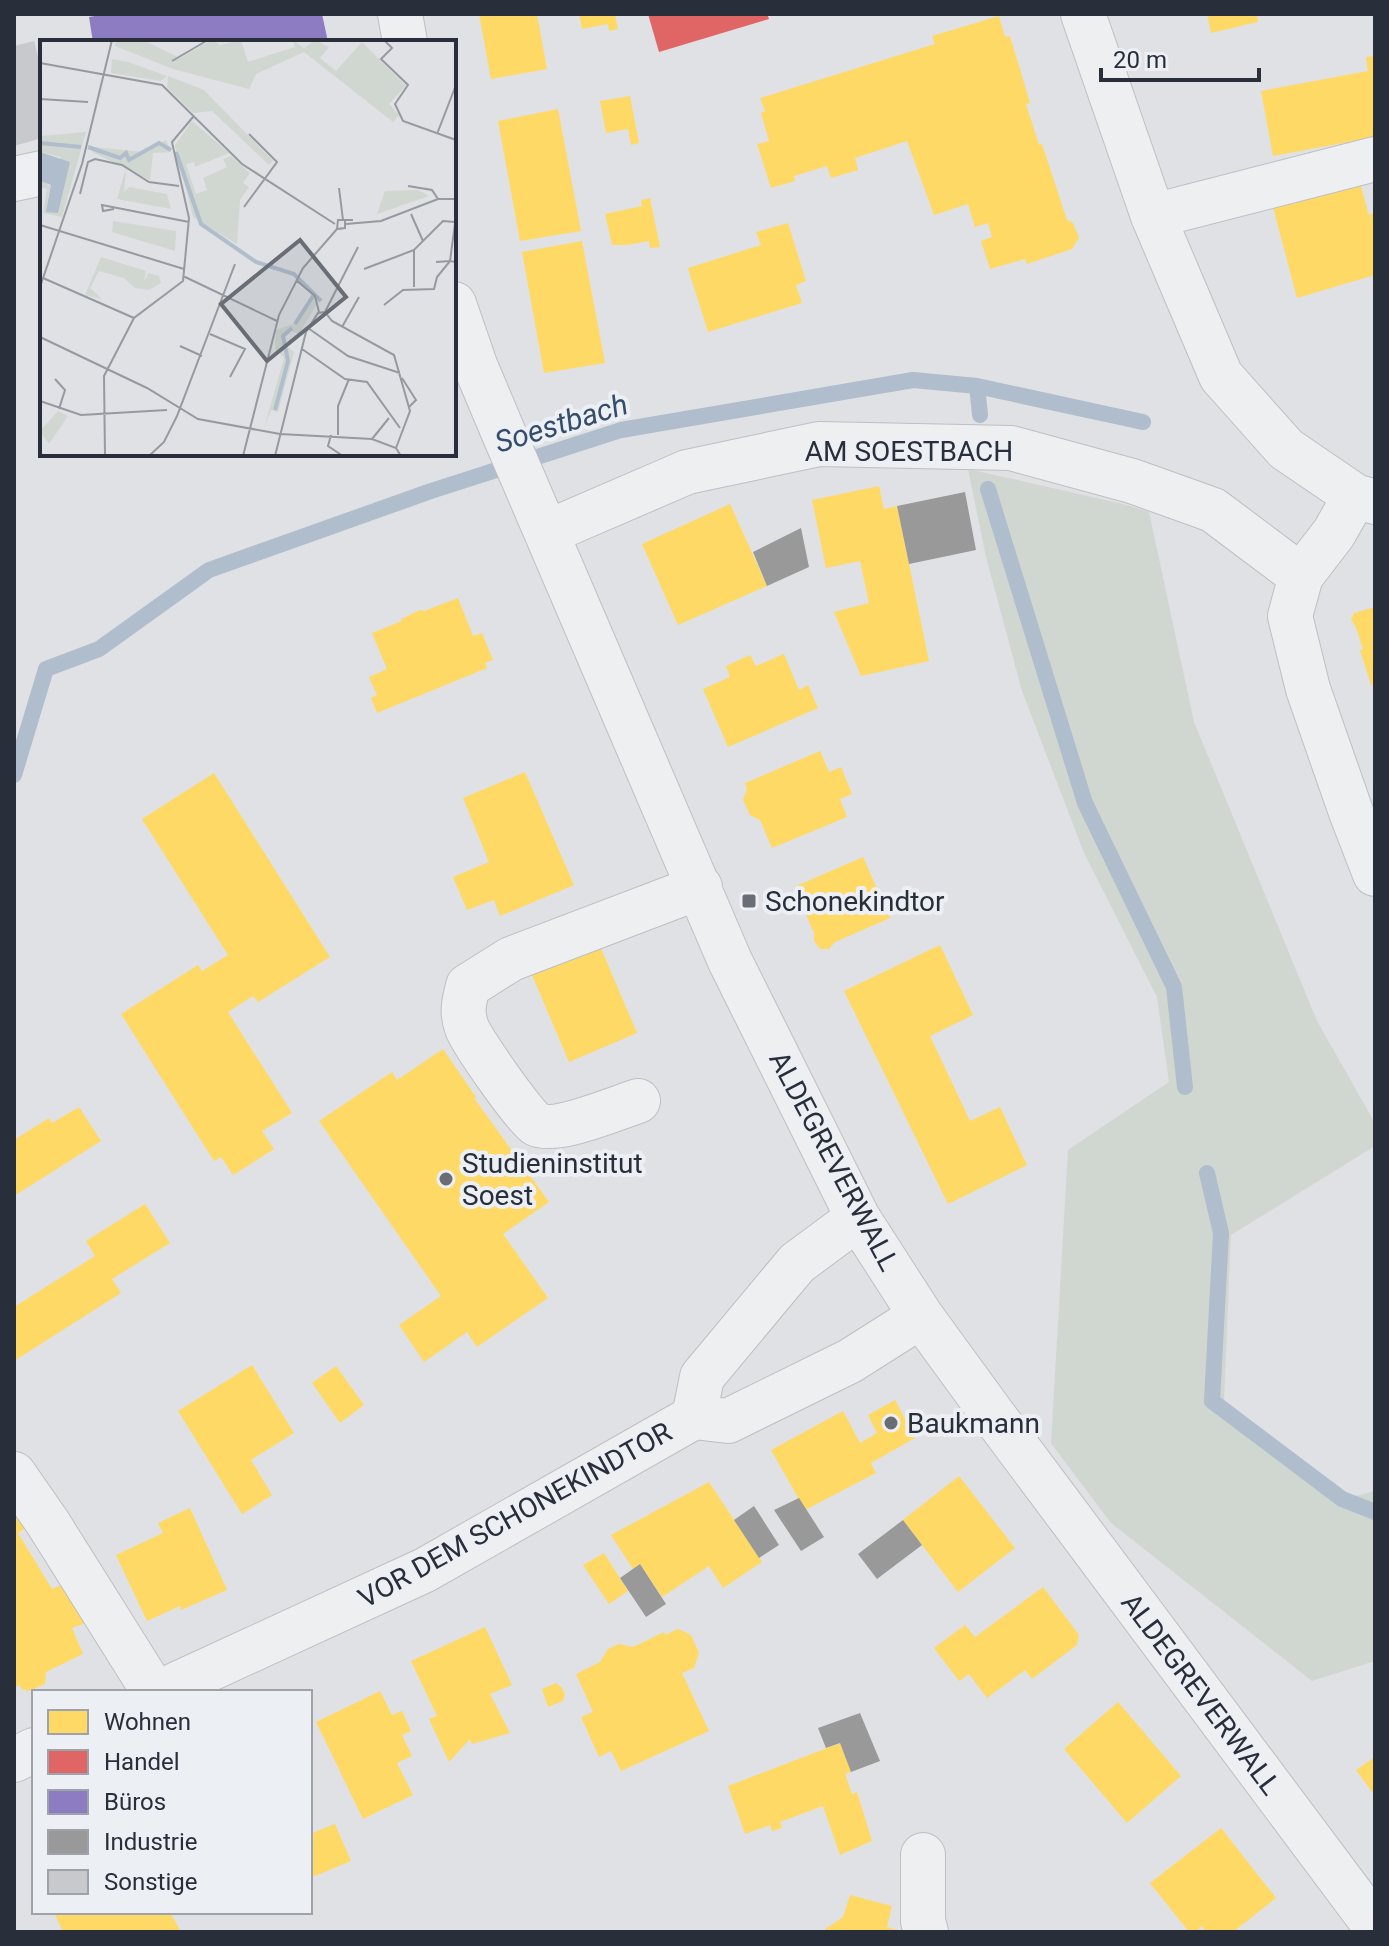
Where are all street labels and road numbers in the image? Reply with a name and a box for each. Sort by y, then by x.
street label: AM SOESTBACH [805,435,1013,468]
street label: ALDEGREVERWALL [762,1046,906,1276]
street label: VOR DEM SCHONEKINDTOR [353,1415,677,1615]
street label: ALDEGREVERWALL [1115,1587,1287,1801]

